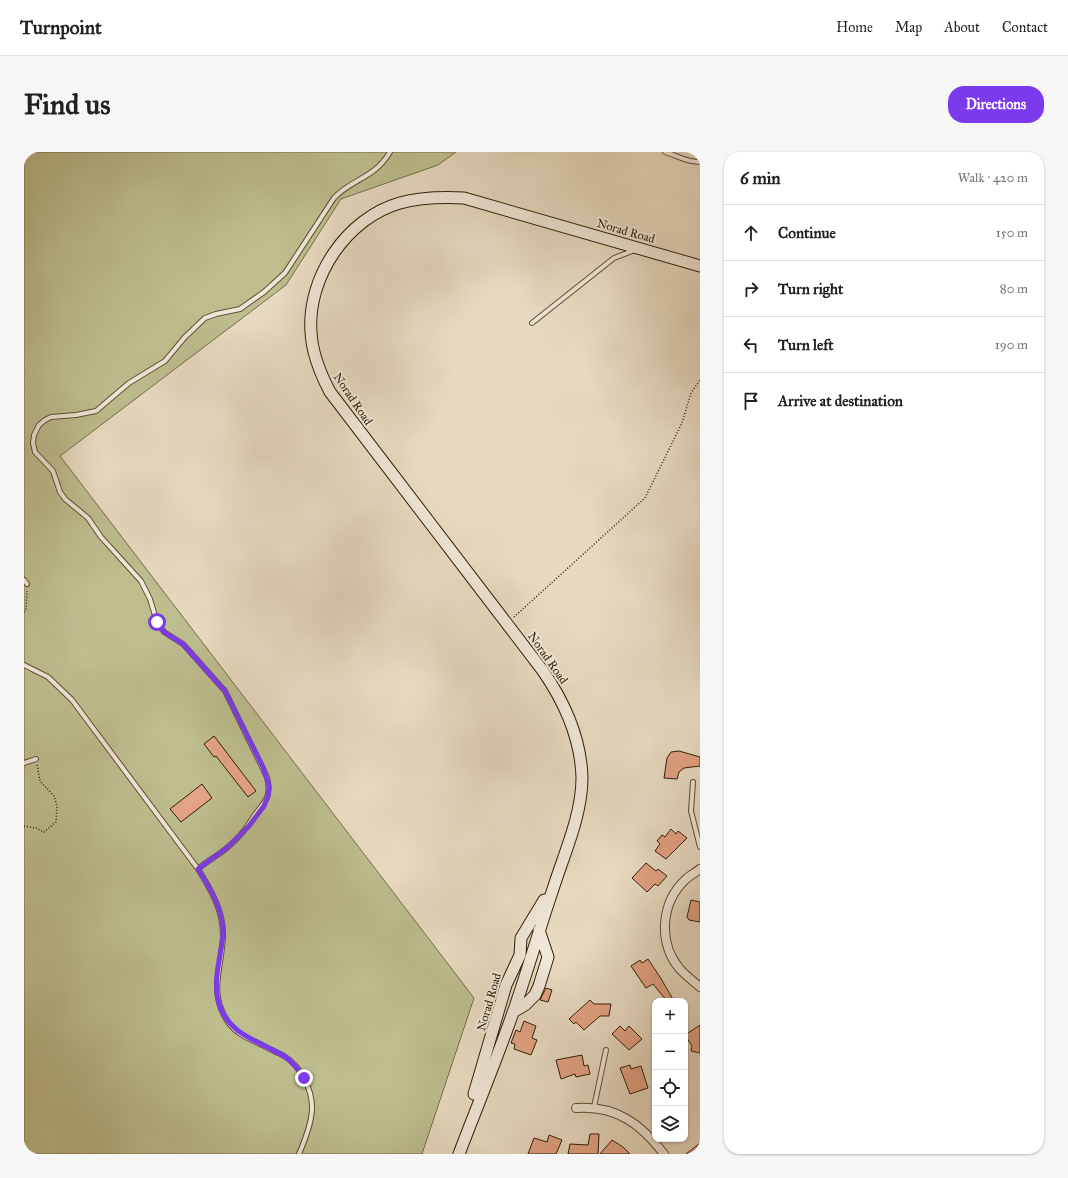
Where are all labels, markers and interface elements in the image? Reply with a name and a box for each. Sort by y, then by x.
text: Turnpoint [20,16,102,39]
text: Home [836,19,873,36]
text: Map [895,19,922,36]
text: About [944,19,980,36]
text: Contact [1002,19,1048,36]
button: Directions [948,86,1044,123]
text: Find us [24,87,110,122]
text: 6 min [740,168,781,189]
text: Walk · 420 m [958,170,1028,186]
street label: Norad Road [595,216,657,246]
icon: ahead [740,222,762,244]
text: Continue [778,224,836,242]
text: 150 m [996,225,1028,241]
icon: right [740,278,762,300]
text: Turn right [778,280,843,298]
text: 80 m [1000,281,1028,297]
icon: left [740,334,762,356]
text: Turn left [778,336,834,354]
text: 190 m [995,337,1028,353]
street label: Norad Road [330,370,376,428]
icon: arrive [740,390,762,412]
text: Arrive at destination [778,392,903,410]
route start [148,613,166,631]
street label: Norad Road [525,629,571,687]
street label: Norad Road [474,971,504,1033]
map controls [652,998,688,1142]
button: + [652,998,688,1034]
button: − [652,1034,688,1070]
route end [295,1069,313,1087]
button: locate [652,1070,688,1106]
button: layers [652,1106,688,1142]

